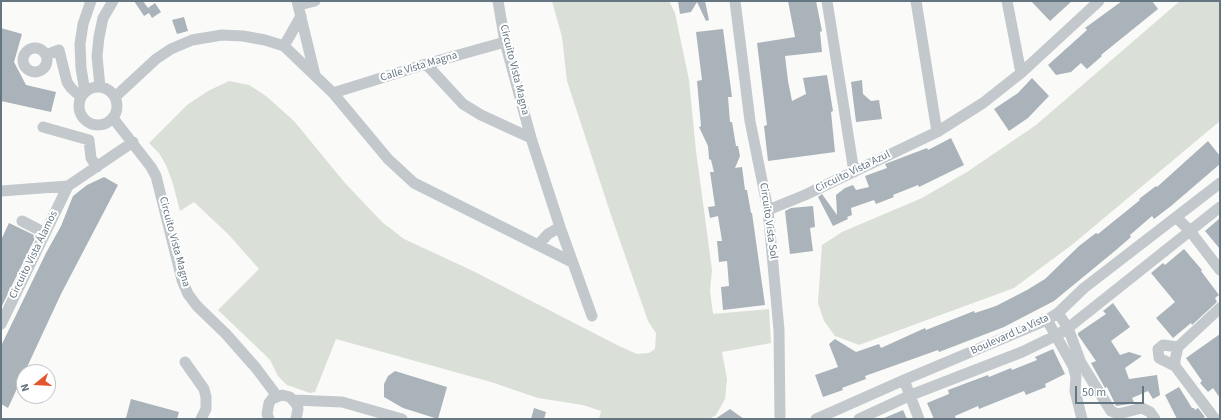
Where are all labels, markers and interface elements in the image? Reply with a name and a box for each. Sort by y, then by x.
street label: Circuito Vista Magna [496,23,532,117]
street label: Calle Vista Magna [379,49,459,85]
street label: Circuito Vista Azul [814,148,892,196]
street label: Circuito Vista Sol [756,182,780,260]
street label: Circuito Vista Magna [156,195,192,289]
street label: Circuito Vista Álamos [7,209,61,301]
street label: Boulevard La Vista [969,312,1051,358]
north arrow [16,364,56,404]
scale bar [1077,378,1146,404]
text: N [17,382,33,393]
text: 50 m [1082,384,1106,401]

